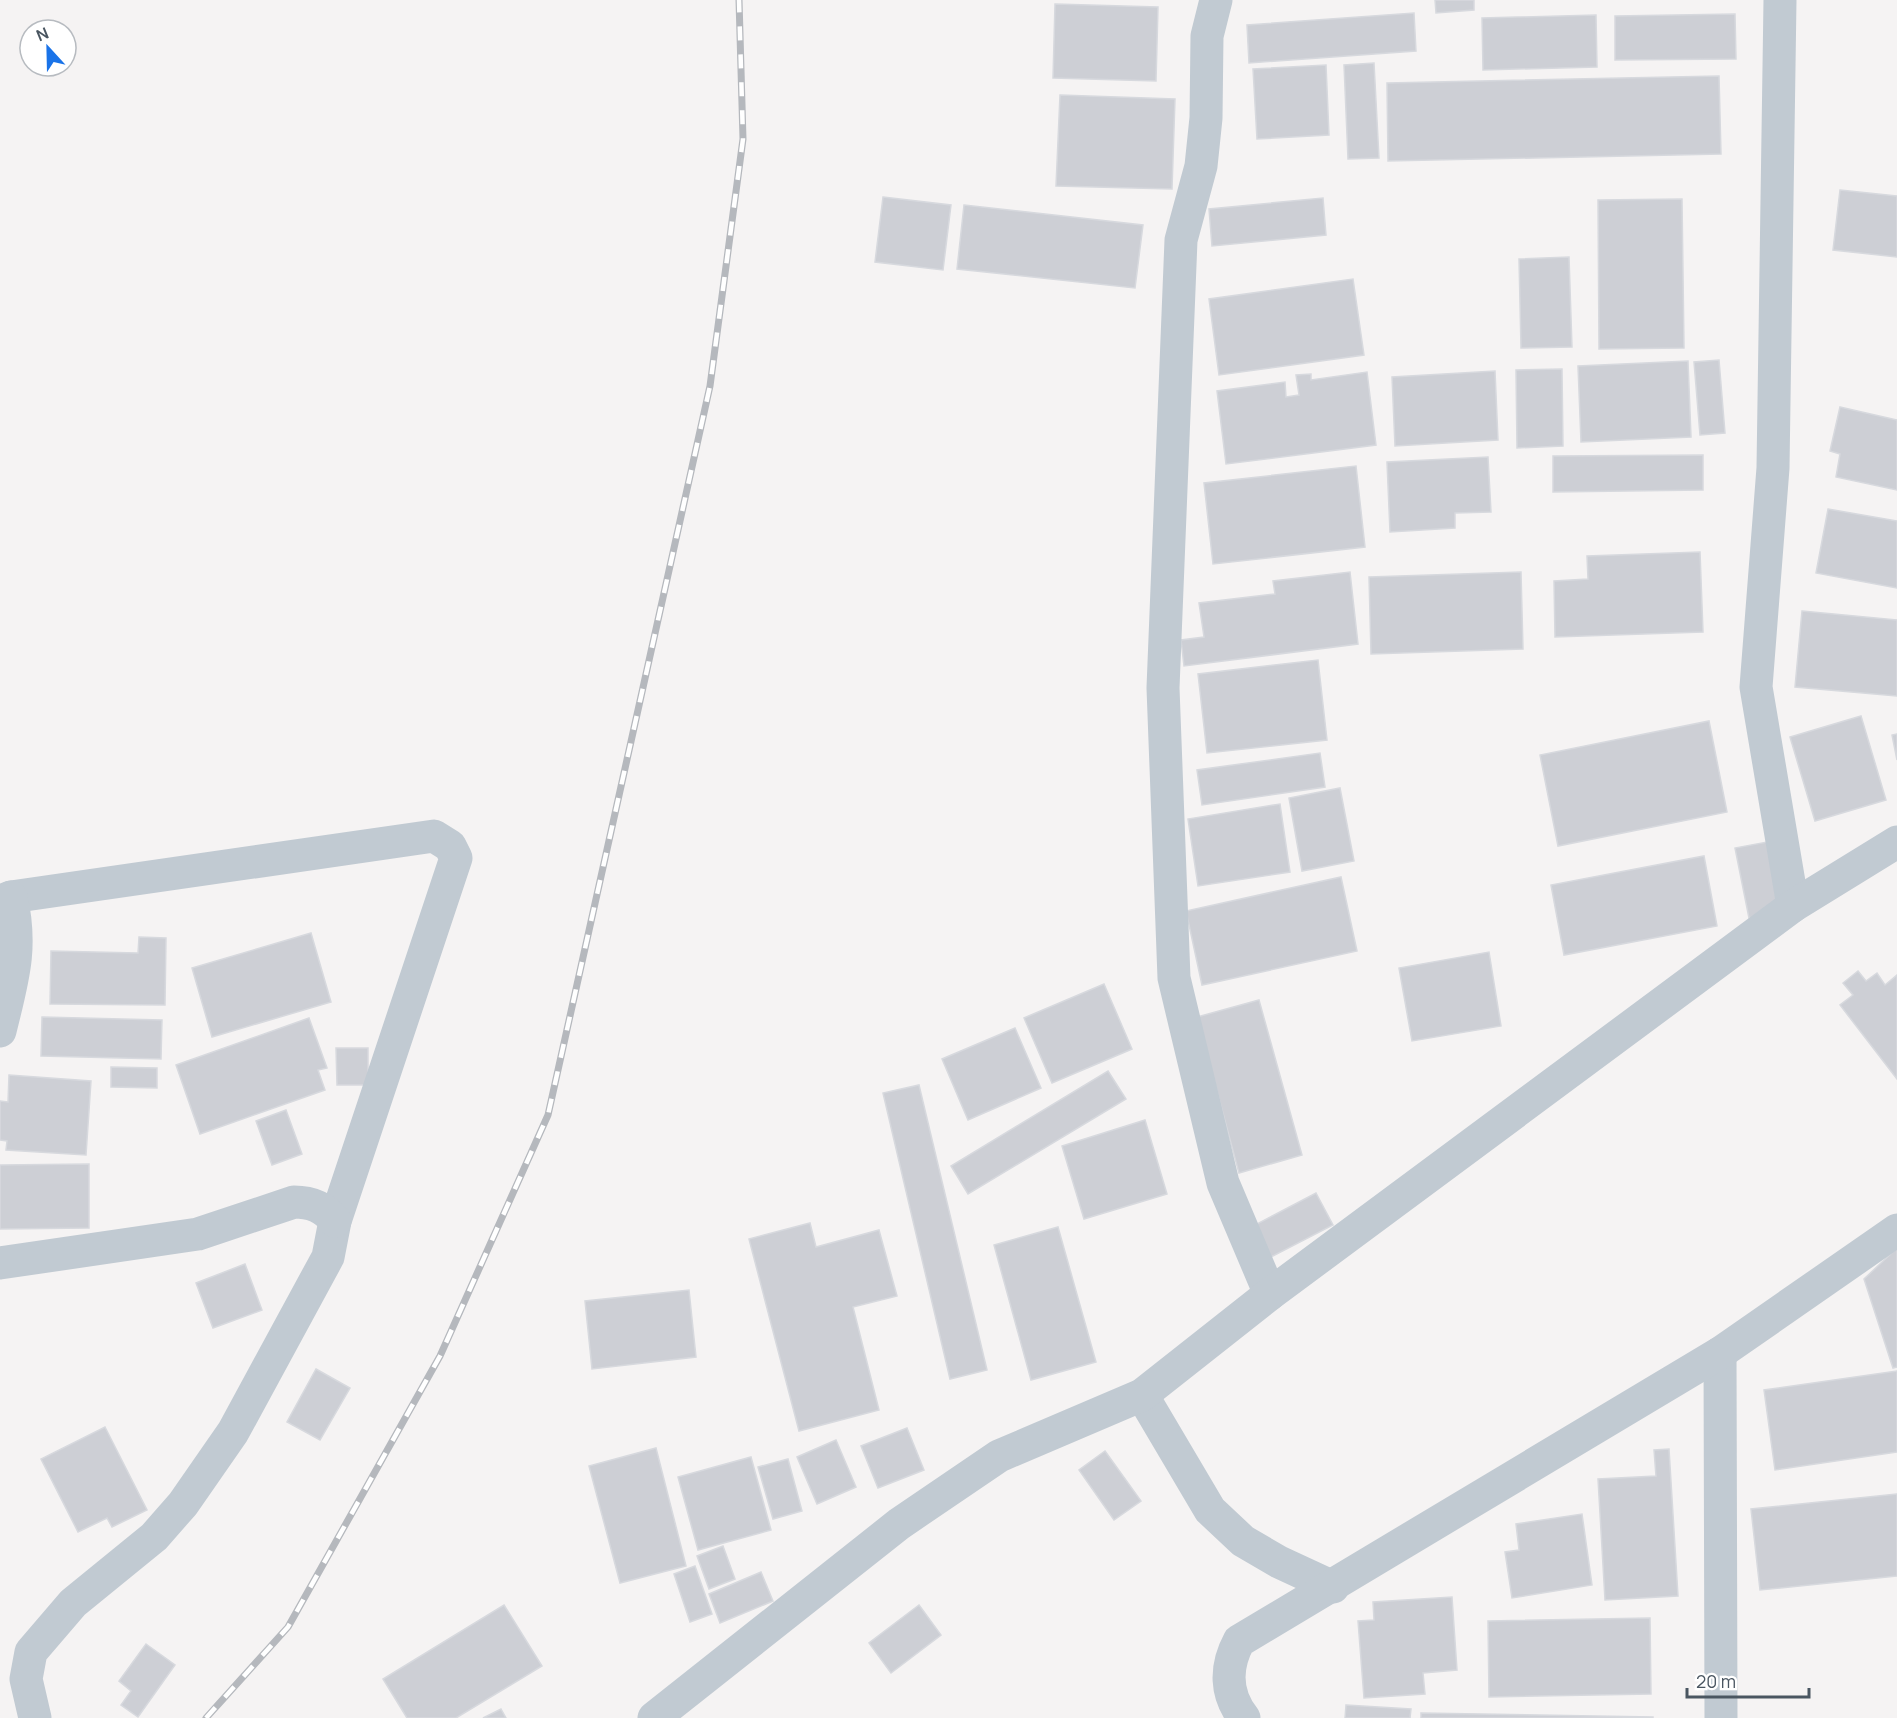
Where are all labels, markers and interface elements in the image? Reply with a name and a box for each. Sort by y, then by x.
north arrow [18,18,78,78]
text: N [33,22,52,46]
scale bar [1687,1661,1808,1699]
text: 20 m [1696,1669,1736,1693]

